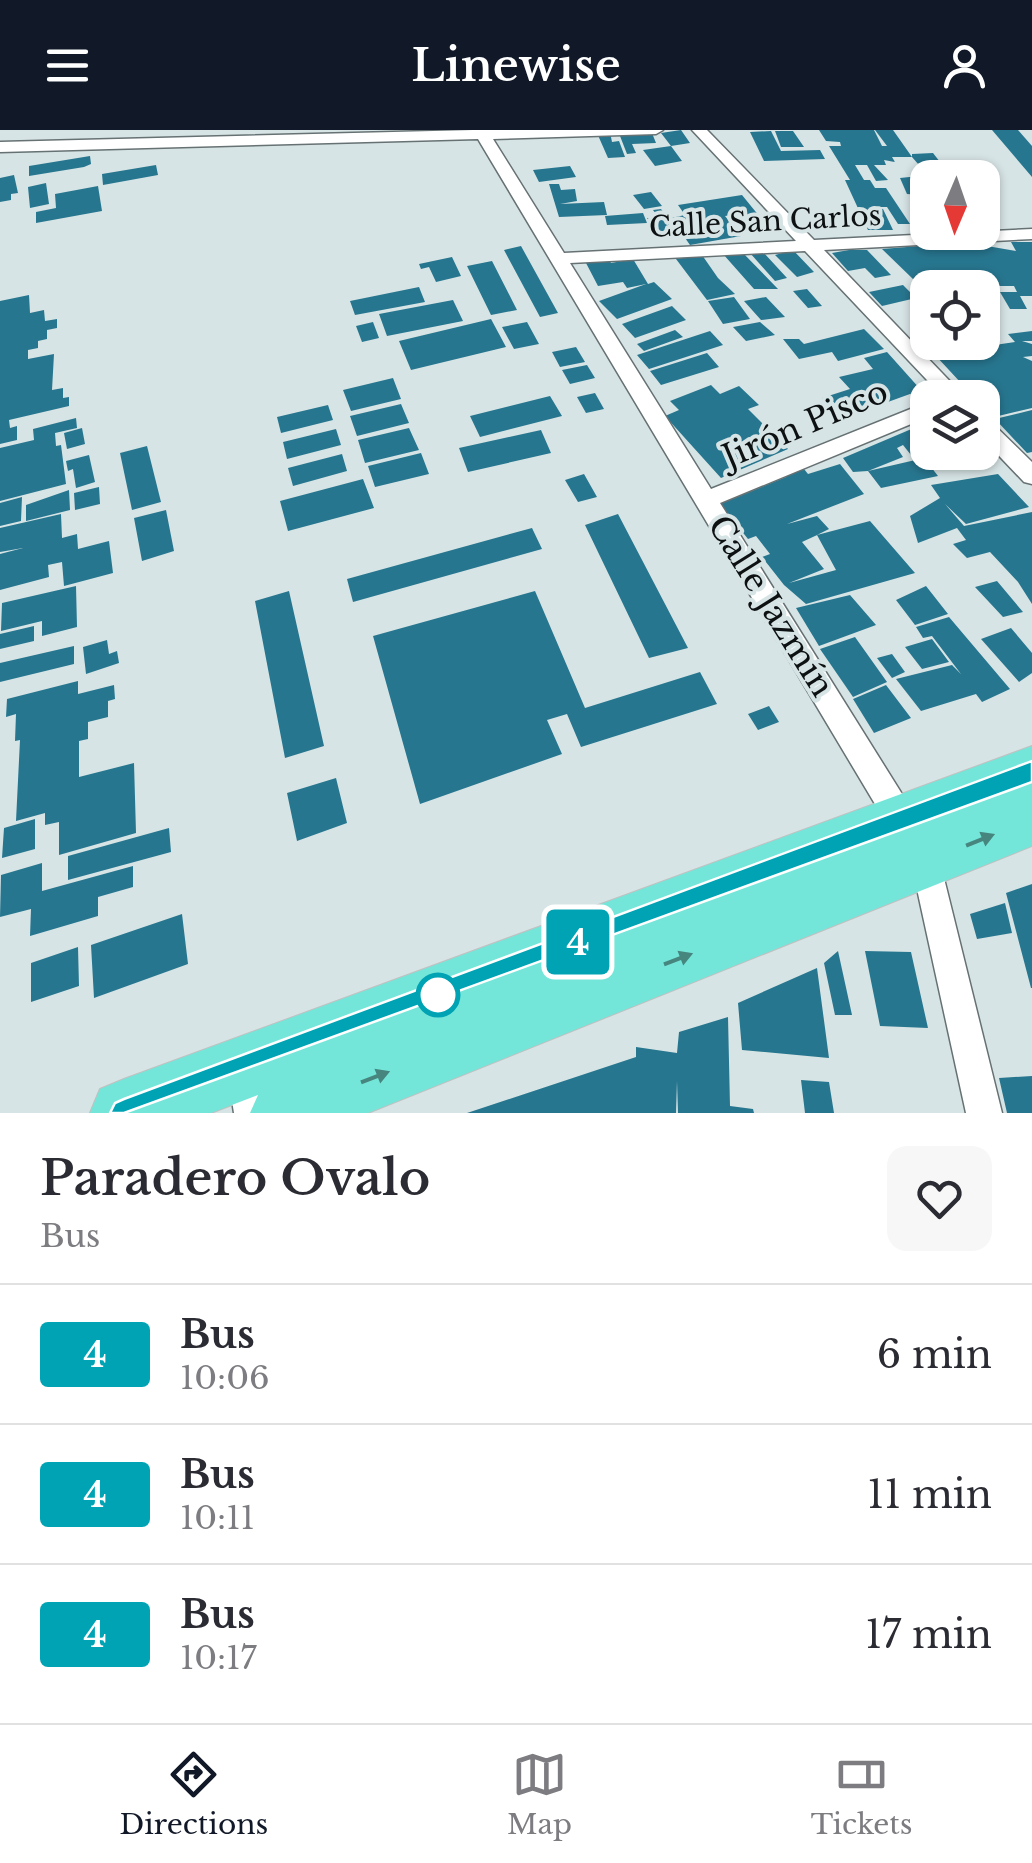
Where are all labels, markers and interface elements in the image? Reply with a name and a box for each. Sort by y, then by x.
text: Linewise [411,37,621,93]
icon: menu [40,38,95,93]
icon: person [937,38,992,93]
north arrow [910,160,1000,250]
map controls [910,160,1000,470]
street label: Calle San Carlos [648,198,882,245]
button: locate [910,270,1000,360]
street label: Jirón Pisco [713,371,894,478]
button: layers [910,380,1000,470]
street label: Calle Jazmín [699,508,843,704]
one-way arrow [965,831,995,847]
line badge: 4 [546,910,610,974]
text: 4 [566,921,590,964]
one-way arrow [663,950,693,966]
unlabelled marker [417,974,459,1016]
one-way arrow [360,1069,390,1085]
button: heart [887,1146,992,1251]
text: Paradero Ovalo [40,1148,430,1208]
text: Bus [40,1216,100,1256]
text: Bus [180,1311,255,1358]
text: 6 min [877,1331,992,1378]
text: 4 [83,1333,107,1376]
text: 10:06 [180,1358,270,1398]
text: Bus [180,1451,255,1498]
text: 11 min [867,1471,992,1518]
text: 4 [83,1473,107,1516]
text: 10:11 [180,1498,255,1538]
text: Bus [180,1591,255,1638]
text: 17 min [865,1611,992,1658]
text: 4 [83,1613,107,1656]
text: 10:17 [180,1638,257,1678]
tab: Directions [119,1747,268,1842]
tab: Map [507,1747,572,1842]
tab: Tickets [811,1747,913,1842]

